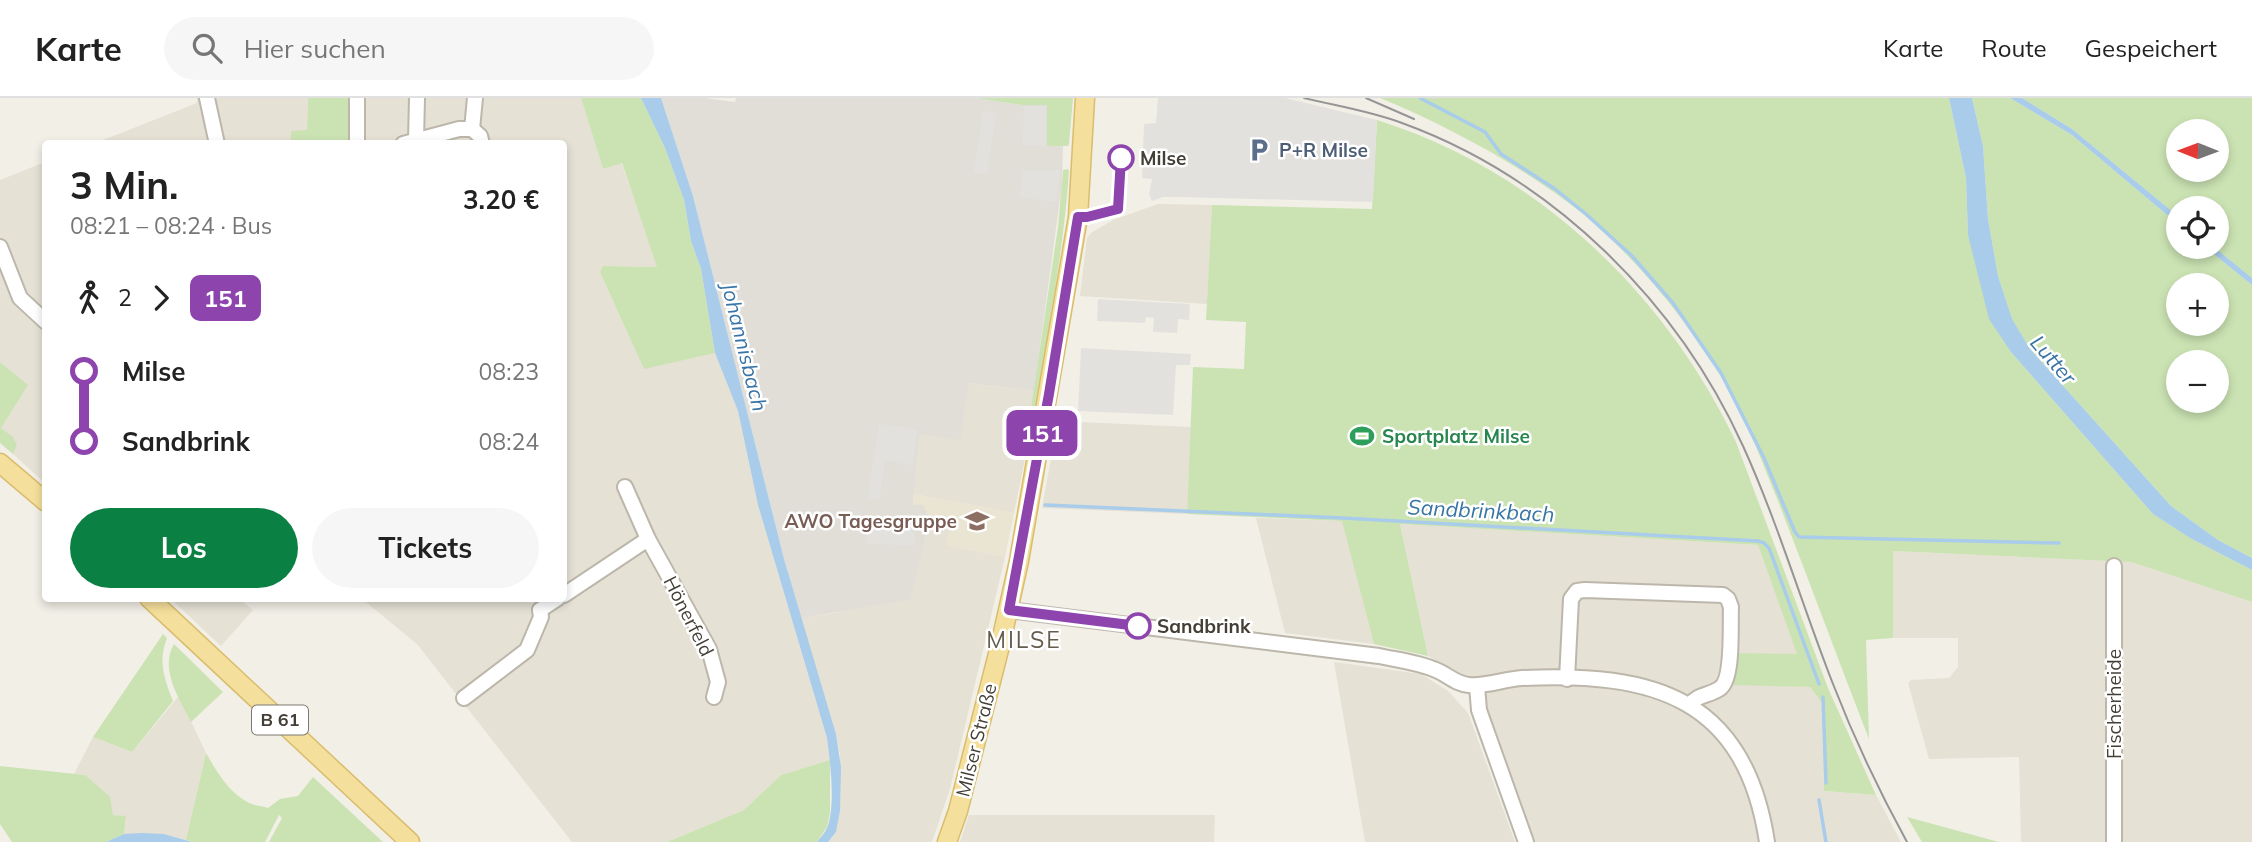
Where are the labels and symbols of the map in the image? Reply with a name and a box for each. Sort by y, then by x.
north arrow [2166,119,2230,182]
parking icon: P+R Milse [1245,136,1273,164]
place label: P+R Milse [1279,138,1368,162]
marker: Milse [1108,145,1134,171]
place label: Milse [1140,146,1186,170]
water label: Johannisbach [716,278,774,414]
water label: Lutter [2025,329,2083,390]
line badge: 151 [1002,410,1082,456]
sports icon: Sportplatz Milse [1348,422,1376,450]
place label: Sportplatz Milse [1382,424,1530,448]
water label: Sandbrinkbach [1407,493,1555,527]
school or university icon: AWO Tagesgruppe [963,507,991,535]
place label: AWO Tagesgruppe [784,509,957,533]
street label: Hönerfeld [659,572,719,660]
marker: Sandbrink [1125,613,1151,639]
place label: Sandbrink [1157,614,1251,638]
district label: MILSE [986,625,1062,654]
street label: Fischerheide [2102,649,2126,759]
street label: Milser Straße [950,681,1002,799]
road number: B 61 [252,706,308,734]

